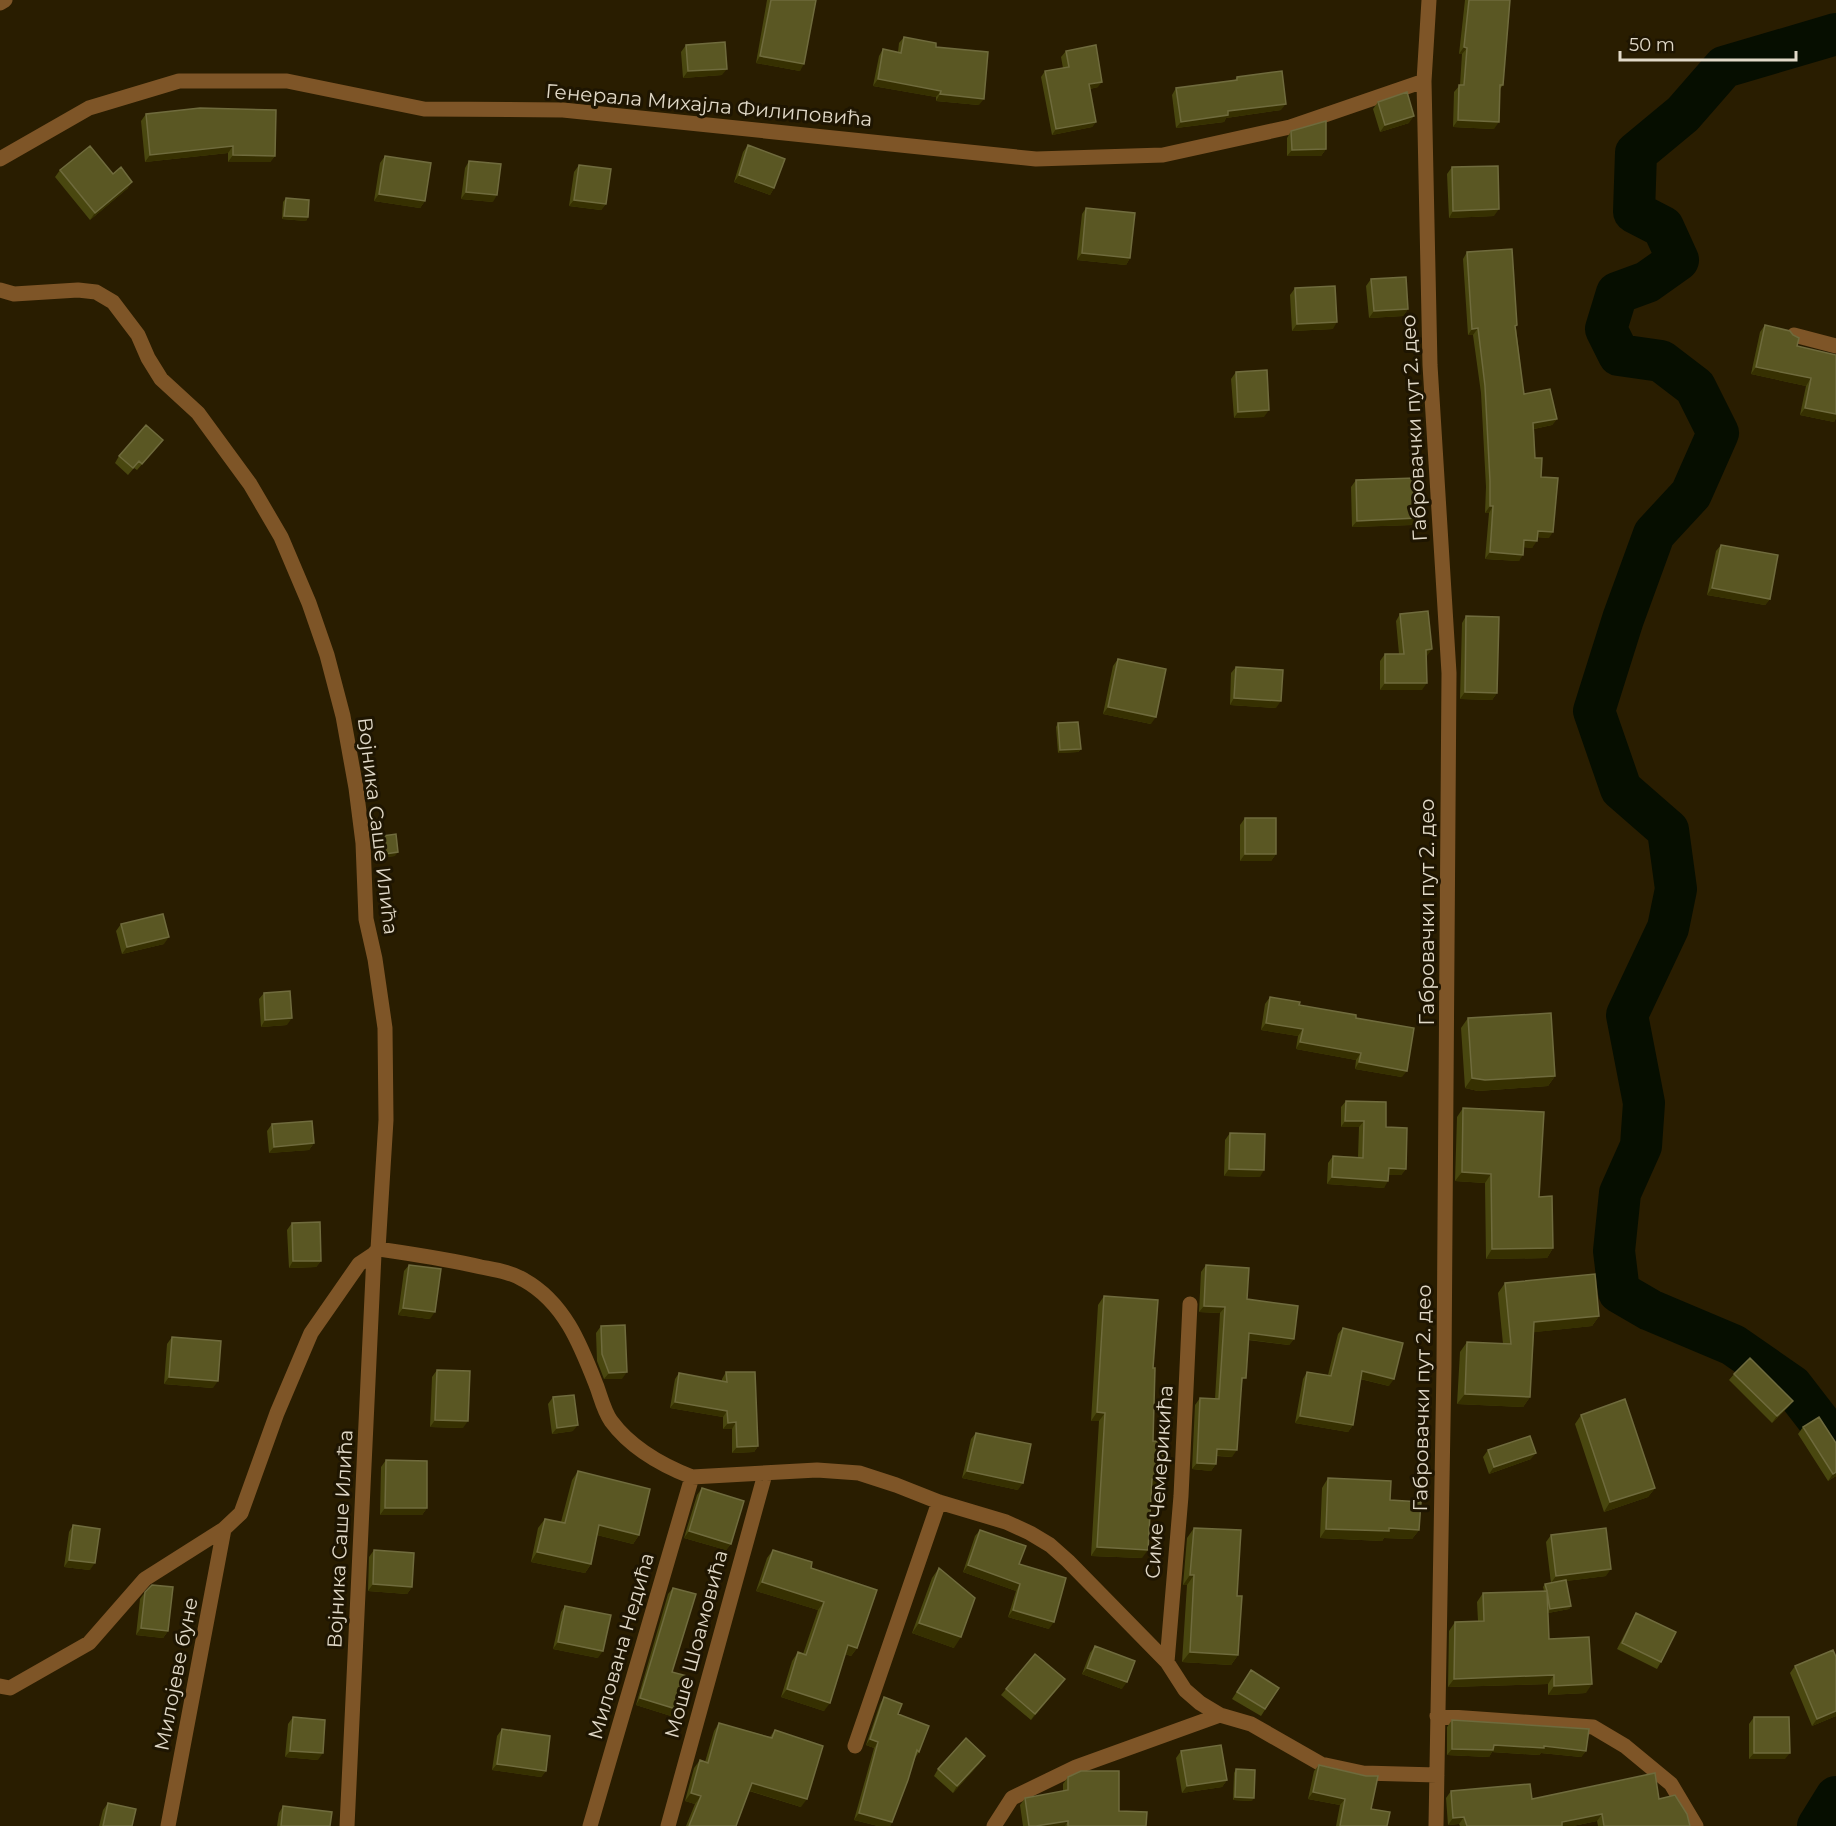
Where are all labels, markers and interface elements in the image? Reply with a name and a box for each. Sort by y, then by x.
scale bar [1620,24,1796,62]
text: 50 m [1629,34,1675,56]
street label: Генерала Михајла Филиповића [545,79,873,131]
street label: Габровачки пут 2. део [1396,314,1432,542]
street label: Војника Саше Илића [353,716,403,936]
street label: Габровачки пут 2. део [1415,798,1439,1026]
street label: Габровачки пут 2. део [1408,1284,1436,1512]
street label: Симе Чемерикића [1140,1384,1178,1580]
street label: Војника Саше Илића [322,1429,358,1649]
street label: Моше Шоамовића [659,1547,733,1741]
street label: Милована Недића [583,1550,659,1742]
street label: Милојеве буне [149,1595,203,1753]

